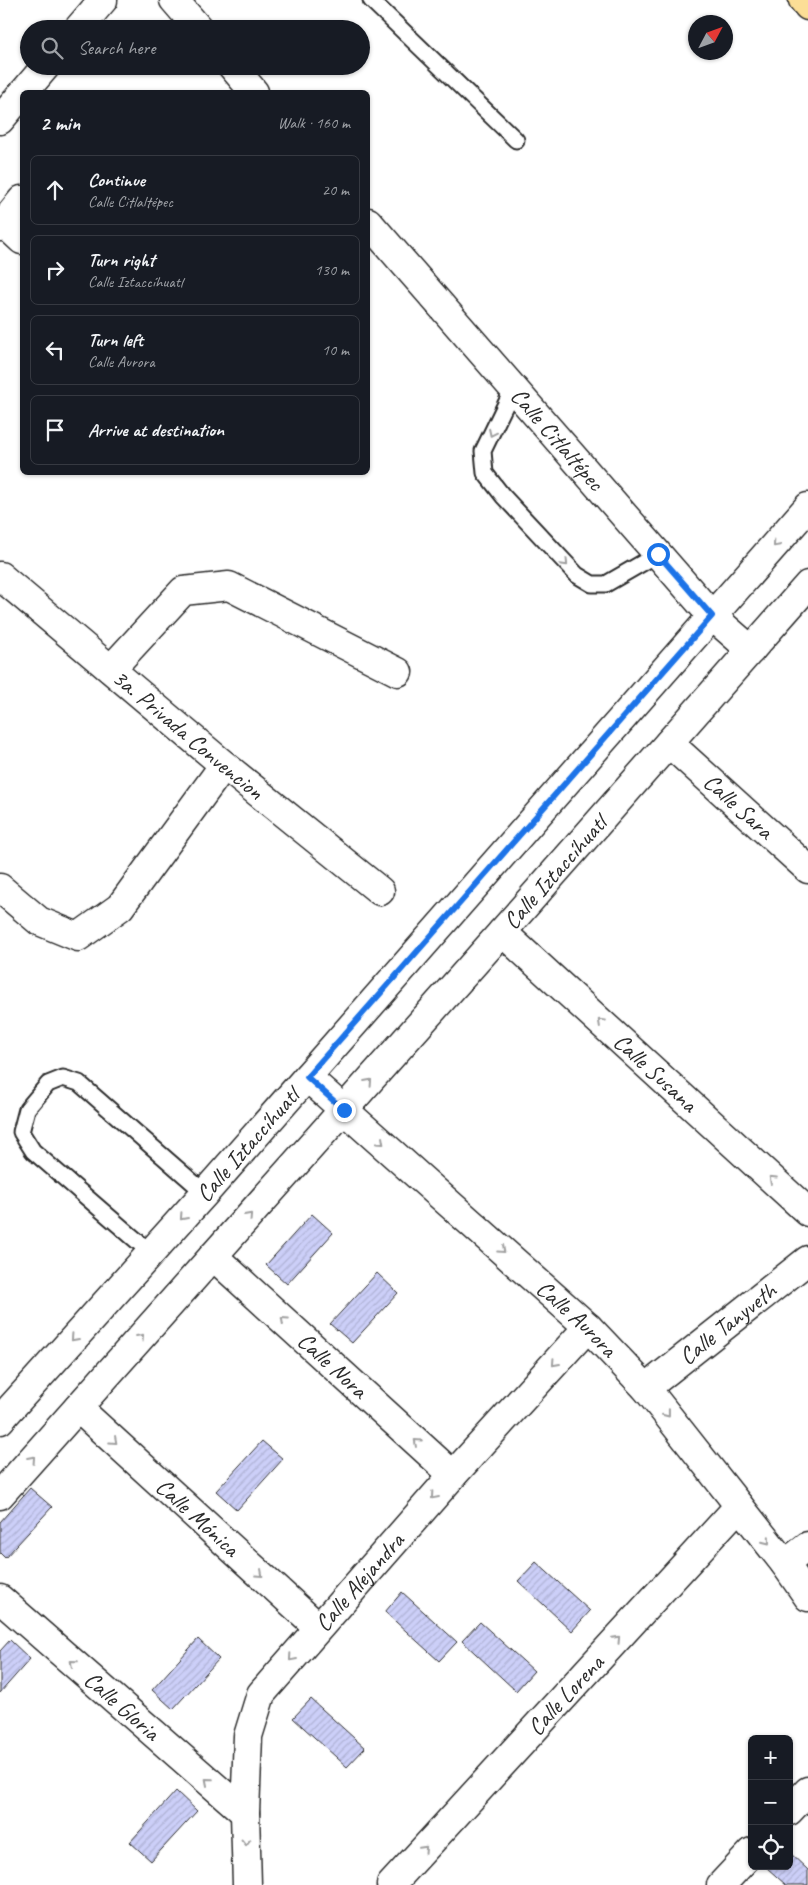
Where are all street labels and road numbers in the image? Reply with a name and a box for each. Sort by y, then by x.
street label: Calle Citlaltépec [504,381,612,498]
street label: 3a. Privada Convencion [106,662,270,806]
street label: Calle Sara [697,767,781,847]
street label: Calle Iztaccíhuatl [496,806,616,935]
street label: Calle Susana [607,1026,705,1119]
street label: Calle Iztaccíhuatl [189,1079,308,1208]
street label: Calle Aurora [530,1273,625,1364]
street label: Calle Tanyveth [673,1275,784,1371]
street label: Calle Nora [291,1326,375,1406]
street label: Calle Mónica [150,1471,247,1564]
street label: Calle Alejandra [308,1525,411,1638]
street label: Calle Lorena [521,1647,611,1742]
street label: Calle Gloria [78,1664,167,1748]

